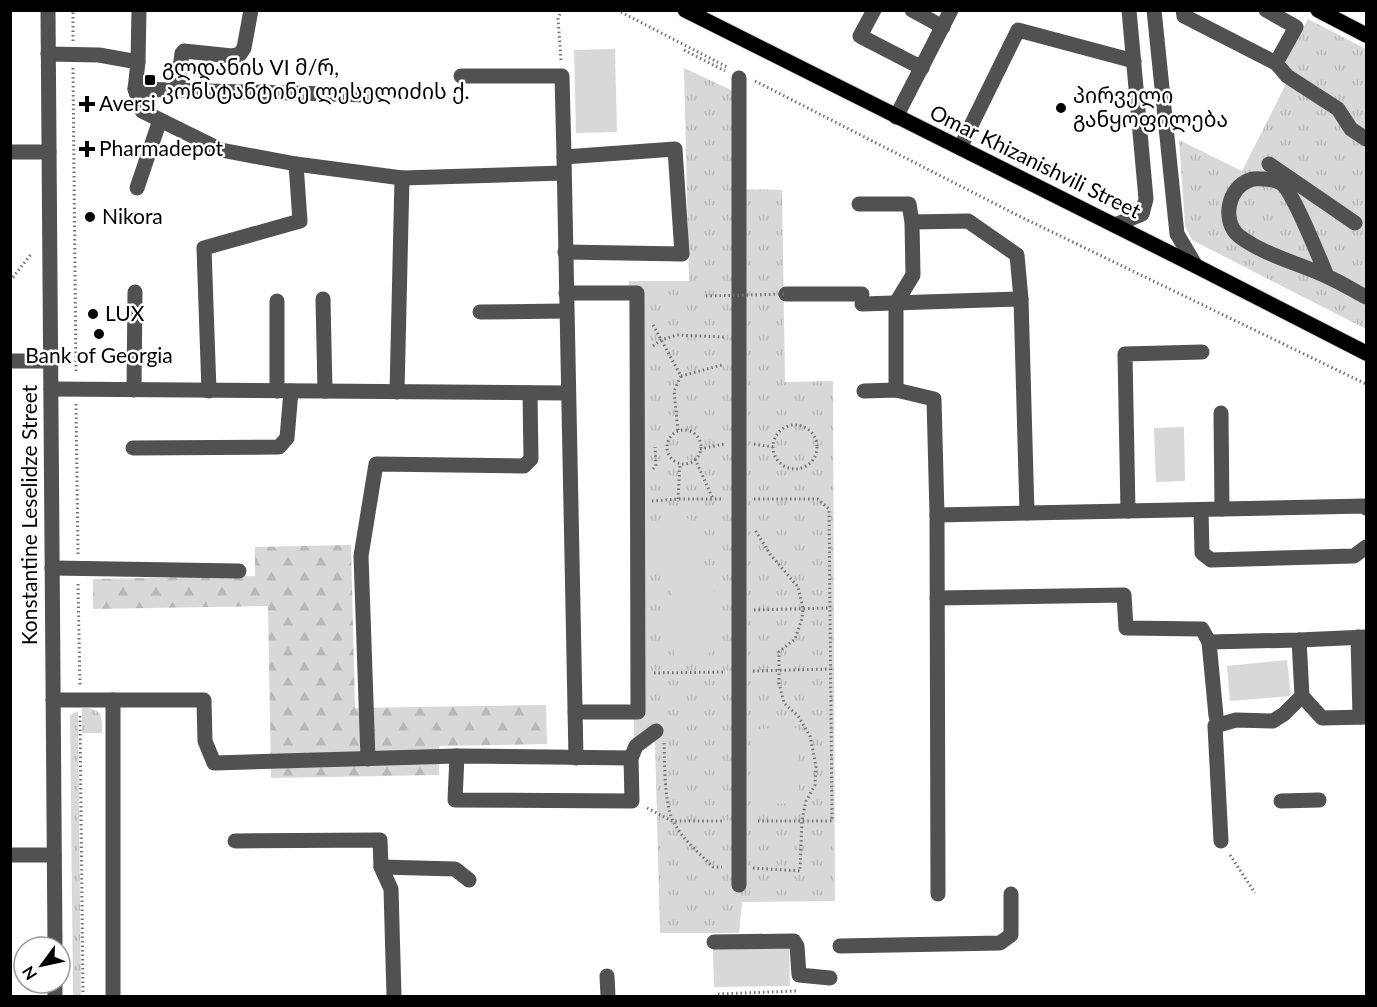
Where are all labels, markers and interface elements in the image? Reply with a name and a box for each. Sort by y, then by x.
place label: გლდანის VI მ/რ, კონსტანტინე ლესელიძის ქ. [162,54,469,105]
marker: გლდანის VI მ/რ, კონსტანტინე ლესელიძის ქ. [143,73,157,87]
place label: პირველი განყოფილება [1073,82,1228,133]
place label: Aversi [99,90,156,115]
marker: Aversi [80,97,94,111]
street label: Omar Khizanishvili Street [926,99,1146,223]
marker: პირველი განყოფილება [1054,101,1068,115]
place label: Pharmadepot [99,135,223,160]
marker: Pharmadepot [80,142,94,156]
place label: Nikora [102,203,163,228]
marker: Nikora [83,210,97,224]
place label: LUX [105,300,145,325]
marker: LUX [86,307,100,321]
marker: Bank of Georgia [92,327,106,341]
place label: Bank of Georgia [25,342,173,367]
street label: Konstantine Leselidze Street [16,384,41,645]
north arrow [12,935,72,995]
text: N [18,963,40,984]

